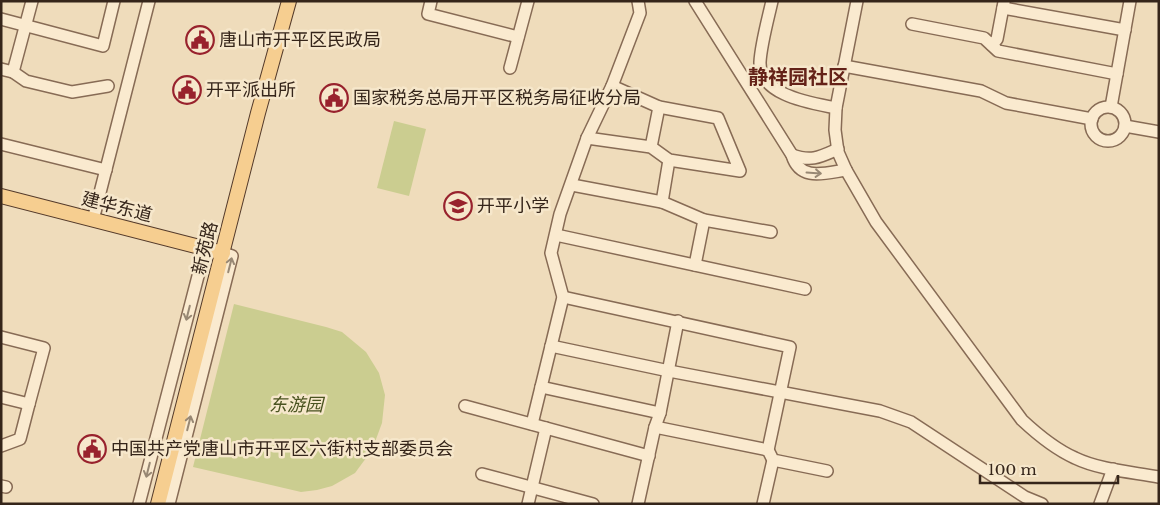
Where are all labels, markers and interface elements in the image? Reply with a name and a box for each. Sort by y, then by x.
public building icon: 唐山市开平区民政局 [185,25,215,55]
place label: 唐山市开平区民政局 [219,29,381,51]
district label: 静祥园社区 [748,65,848,89]
public building icon: 开平派出所 [172,75,202,105]
place label: 开平派出所 [206,79,296,101]
public building icon: 国家税务总局开平区税务局征收分局 [319,83,349,113]
place label: 国家税务总局开平区税务局征收分局 [353,87,641,109]
one-way arrow [806,168,822,177]
street label: 建华东道 [79,188,155,226]
school or university icon: 开平小学 [443,191,473,221]
place label: 开平小学 [477,195,549,217]
street label: 新苑路 [188,219,222,277]
one-way arrow [226,258,235,274]
one-way arrow [183,304,192,320]
park label: 东游园 [269,394,326,416]
one-way arrow [185,415,195,431]
public building icon: 中国共产党唐山市开平区六街村支部委员会 [77,434,107,464]
place label: 中国共产党唐山市开平区六街村支部委员会 [111,438,453,460]
scale bar [980,452,1118,484]
text: 100 m [988,460,1037,479]
one-way arrow [142,462,152,478]

